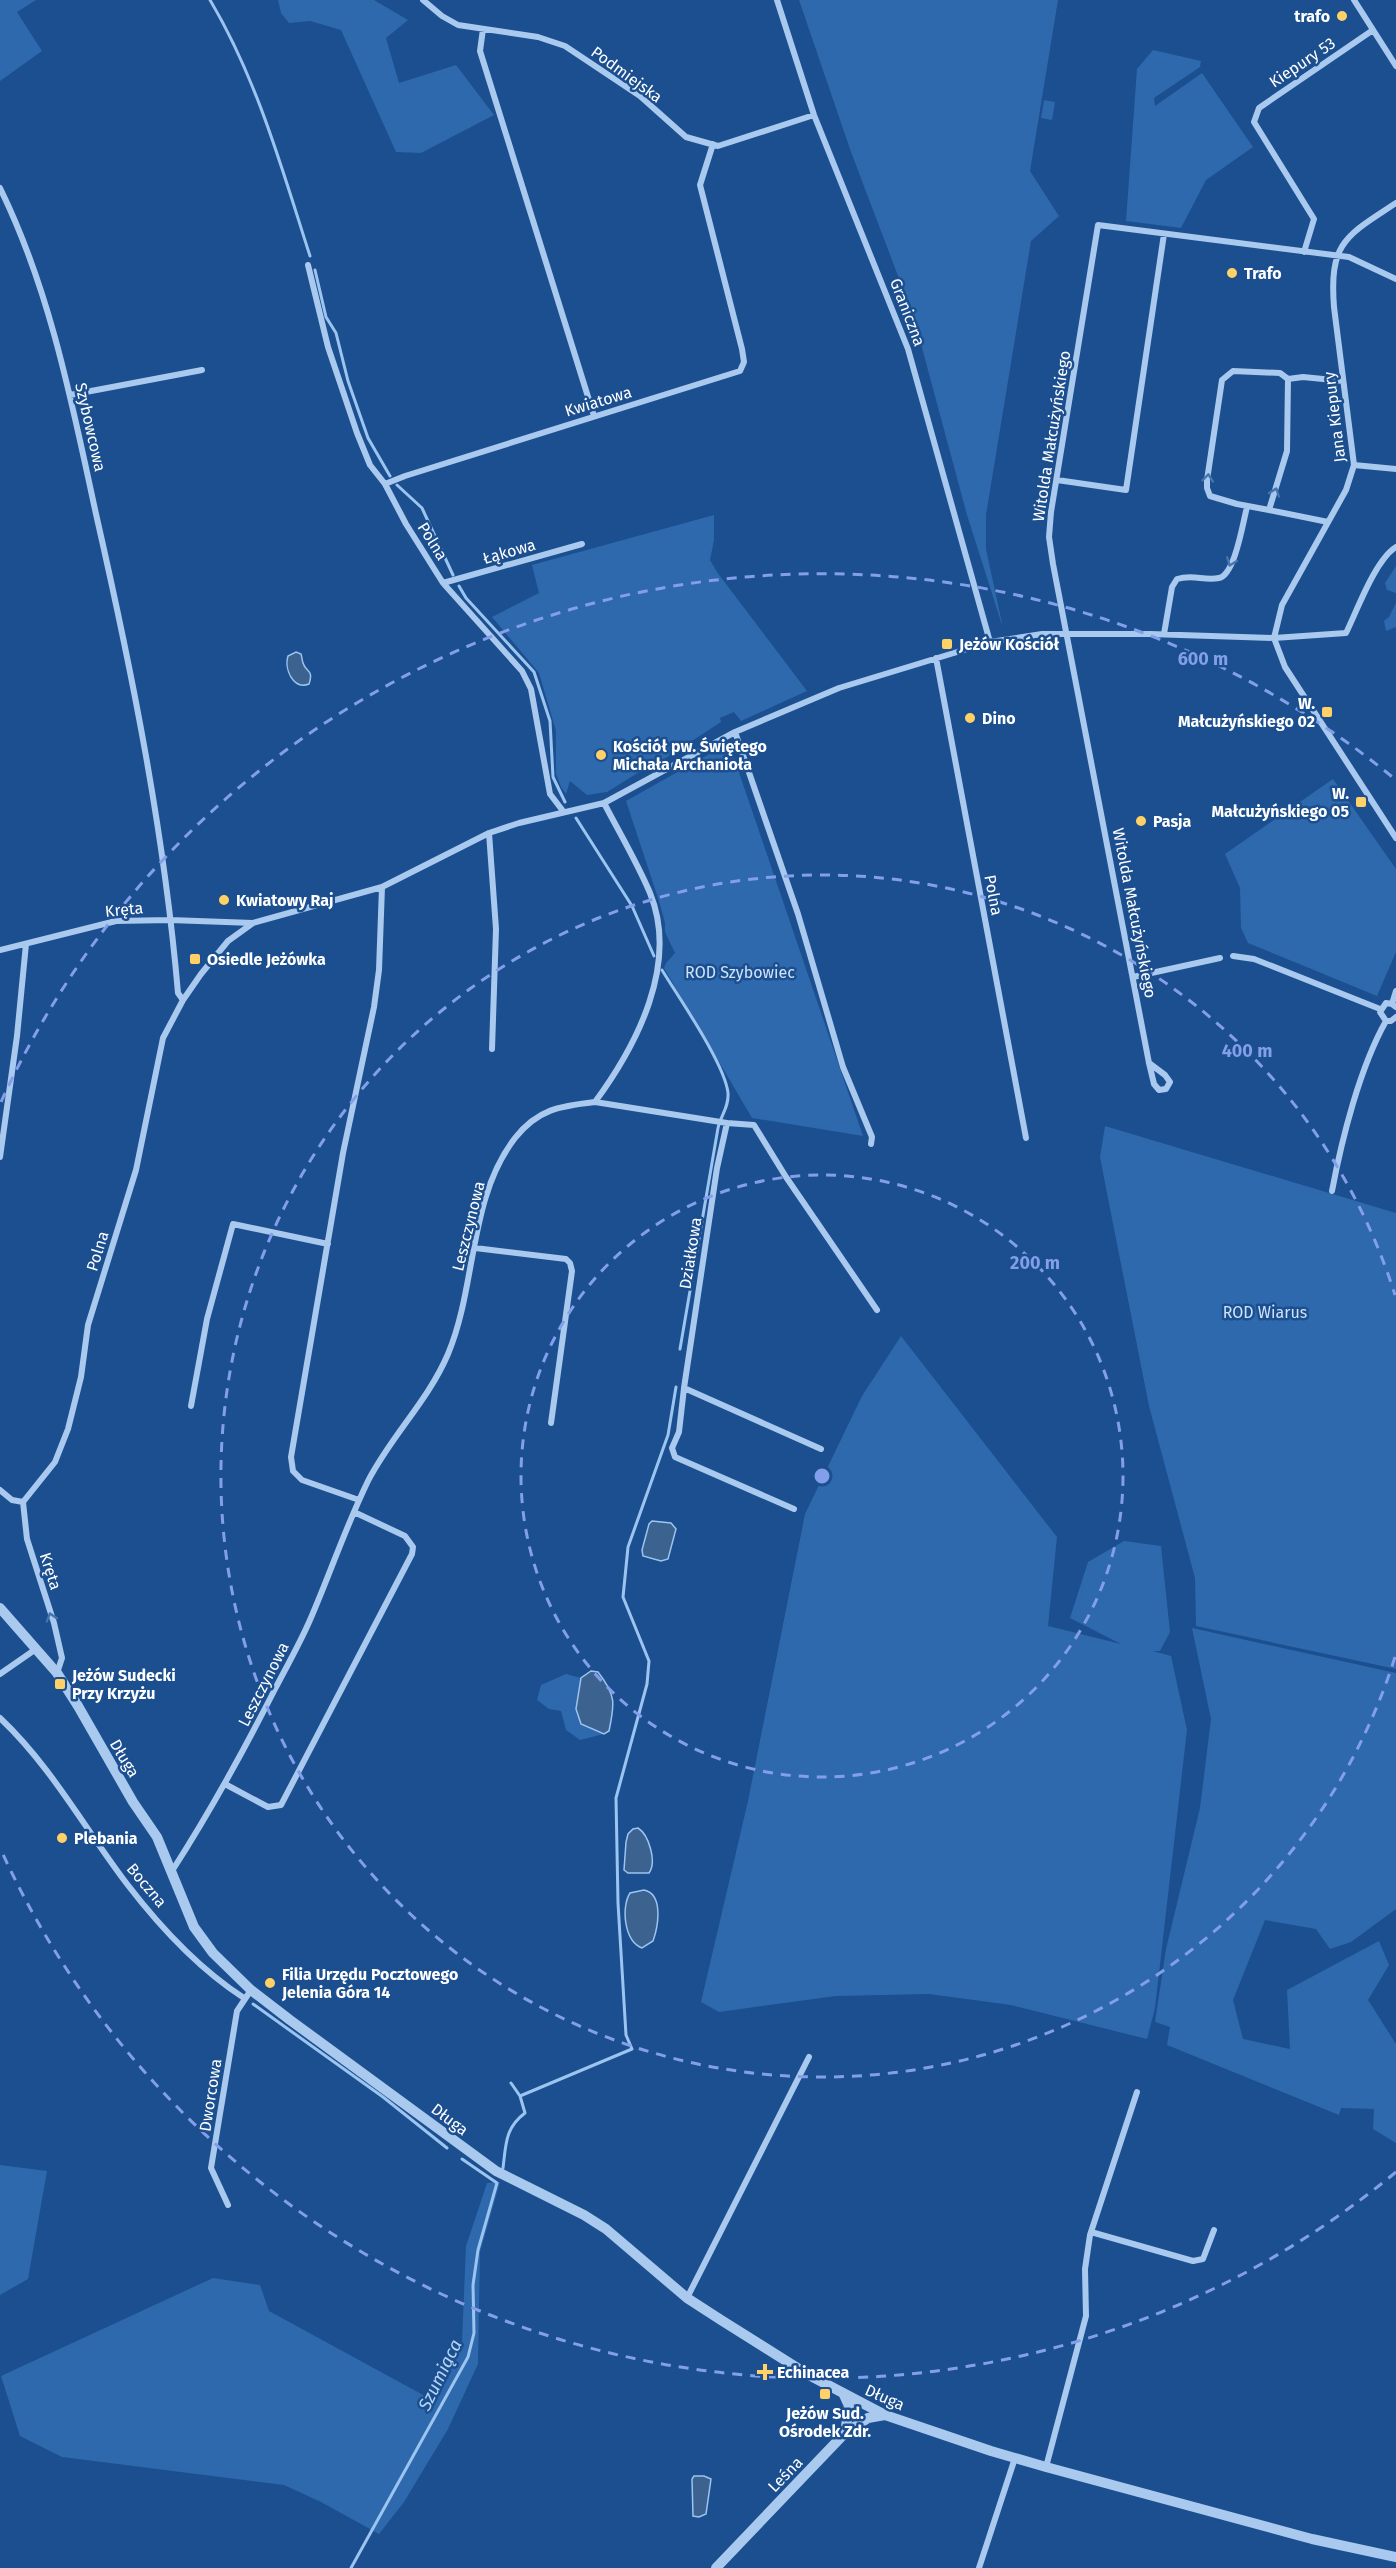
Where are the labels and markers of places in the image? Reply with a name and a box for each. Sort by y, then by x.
place label: trafo [1294,7,1330,26]
marker: trafo [1335,9,1349,23]
place label: Trafo [1244,264,1282,283]
marker: Trafo [1225,266,1239,280]
place label: Jeżów Kościół [958,635,1060,654]
marker: Jeżów Kościół [940,637,954,651]
place label: W. Małcużyńskiego 02 [1178,694,1315,731]
marker: W. Małcużyńskiego 02 [1320,705,1334,719]
place label: Dino [982,709,1016,728]
marker: Dino [963,711,977,725]
place label: Kościół pw. Świętego Michała Archanioła [613,736,767,774]
marker: Kościół pw. Świętego Michała Archanioła [594,748,608,762]
place label: W. Małcużyńskiego 05 [1211,784,1349,821]
marker: W. Małcużyńskiego 05 [1354,795,1368,809]
place label: Pasja [1153,812,1192,831]
marker: Pasja [1134,814,1148,828]
place label: Kwiatowy Raj [236,891,333,910]
marker: Kwiatowy Raj [217,893,231,907]
place label: Osiedle Jeżówka [207,950,326,969]
marker: Osiedle Jeżówka [188,952,202,966]
centre of rings [812,1466,832,1486]
place label: Jeżów Sudecki Przy Krzyżu [71,1666,176,1703]
marker: Jeżów Sudecki Przy Krzyżu [53,1677,67,1691]
place label: Plebania [74,1829,138,1848]
marker: Plebania [55,1831,69,1845]
place label: Filia Urzędu Pocztowego Jelenia Góra 14 [281,1965,458,2002]
marker: Filia Urzędu Pocztowego Jelenia Góra 14 [263,1976,277,1990]
place label: Echinacea [777,2363,850,2382]
marker: Echinacea [758,2365,772,2379]
marker: Jeżów Sud. Ośrodek Zdr. [818,2387,832,2401]
place label: Jeżów Sud. Ośrodek Zdr. [779,2404,871,2441]

